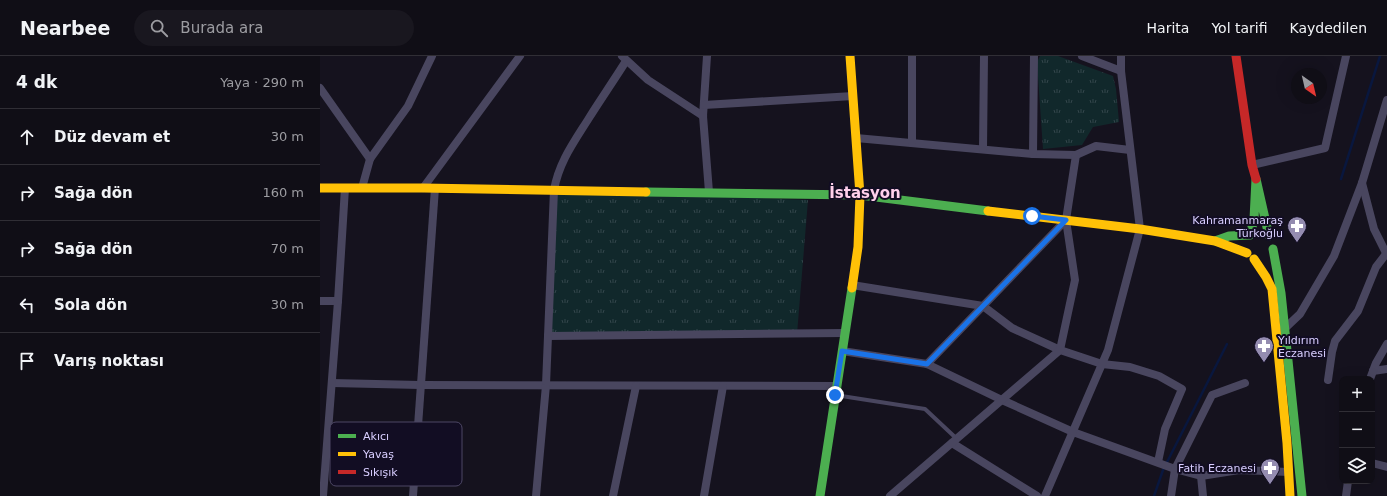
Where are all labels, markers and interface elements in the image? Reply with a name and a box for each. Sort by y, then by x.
search box [134,10,414,46]
text: Nearbee [20,17,110,39]
icon: search [148,17,170,39]
text: Burada ara [180,19,264,37]
text: Harita [1147,20,1189,36]
text: Yol tarifi [1211,20,1268,36]
text: Kaydedilen [1290,20,1367,36]
north arrow [1291,68,1327,104]
text: 4 dk [16,72,57,92]
text: Yaya · 290 m [220,75,304,90]
icon: ahead [16,126,38,148]
text: Düz devam et [54,128,170,146]
text: 30 m [271,129,304,144]
icon: right [16,182,38,204]
district label: İstasyon [829,183,901,202]
text: Sağa dön [54,184,133,202]
text: 160 m [262,185,304,200]
route start [1023,207,1041,225]
place label: Kahramanmaraş Türkoğlu [1192,214,1283,240]
pharmacy icon: Kahramanmaraş Türkoğlu [1286,215,1308,243]
icon: right [16,238,38,260]
text: Sağa dön [54,240,133,258]
text: 70 m [271,241,304,256]
icon: left [16,294,38,316]
text: Sola dön [54,296,127,314]
text: 30 m [271,297,304,312]
place label: Yıldırım Eczanesi [1277,334,1326,360]
pharmacy icon: Yıldırım Eczanesi [1253,335,1275,363]
icon: arrive [16,350,38,372]
text: Varış noktası [54,352,164,370]
map controls [1339,376,1375,484]
button: + [1339,376,1375,412]
route end [826,386,844,404]
button: − [1339,412,1375,448]
legend [330,422,462,486]
text: Akıcı [363,430,389,443]
text: Yavaş [362,448,394,461]
button: layers [1339,448,1375,484]
pharmacy icon: Fatih Eczanesi [1259,457,1281,485]
place label: Fatih Eczanesi [1178,462,1256,475]
text: Sıkışık [363,466,398,479]

